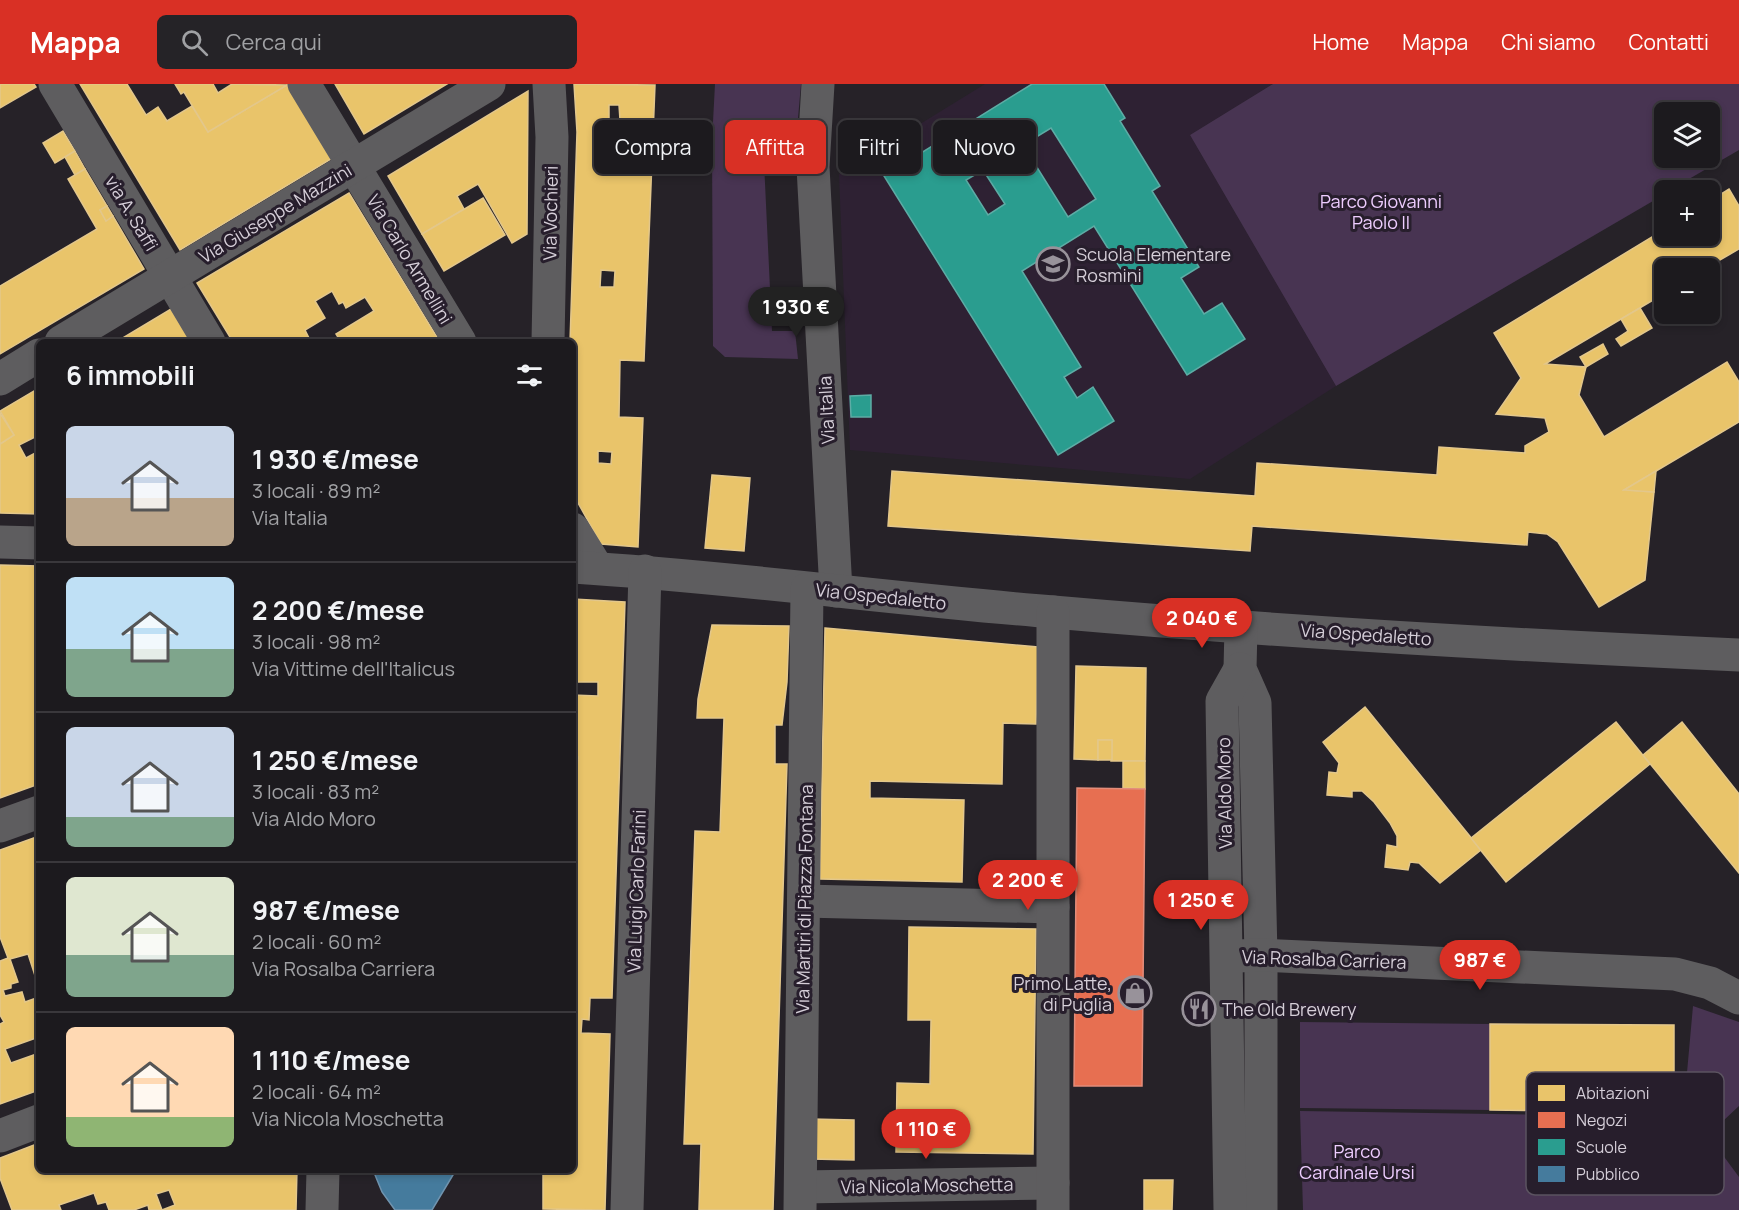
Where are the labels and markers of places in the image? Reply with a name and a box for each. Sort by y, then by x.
place label: Scuola Elementare Rosmini [1076,242,1231,287]
school or university icon: Scuola Elementare Rosmini [1035,246,1071,282]
pin: 1 930 € [741,287,851,338]
pin: 2 040 € [1147,598,1257,649]
pin: 2 200 € [973,860,1083,911]
pin: 1 250 € [1146,880,1256,931]
pin: 987 € [1438,940,1522,991]
place label: Primo Latte, di Puglia [1014,971,1112,1016]
shop icon: Primo Latte, di Puglia [1117,975,1153,1011]
restaurant icon: The Old Brewery [1181,991,1217,1027]
place label: The Old Brewery [1222,997,1357,1021]
pin: 1 110 € [871,1109,981,1160]

